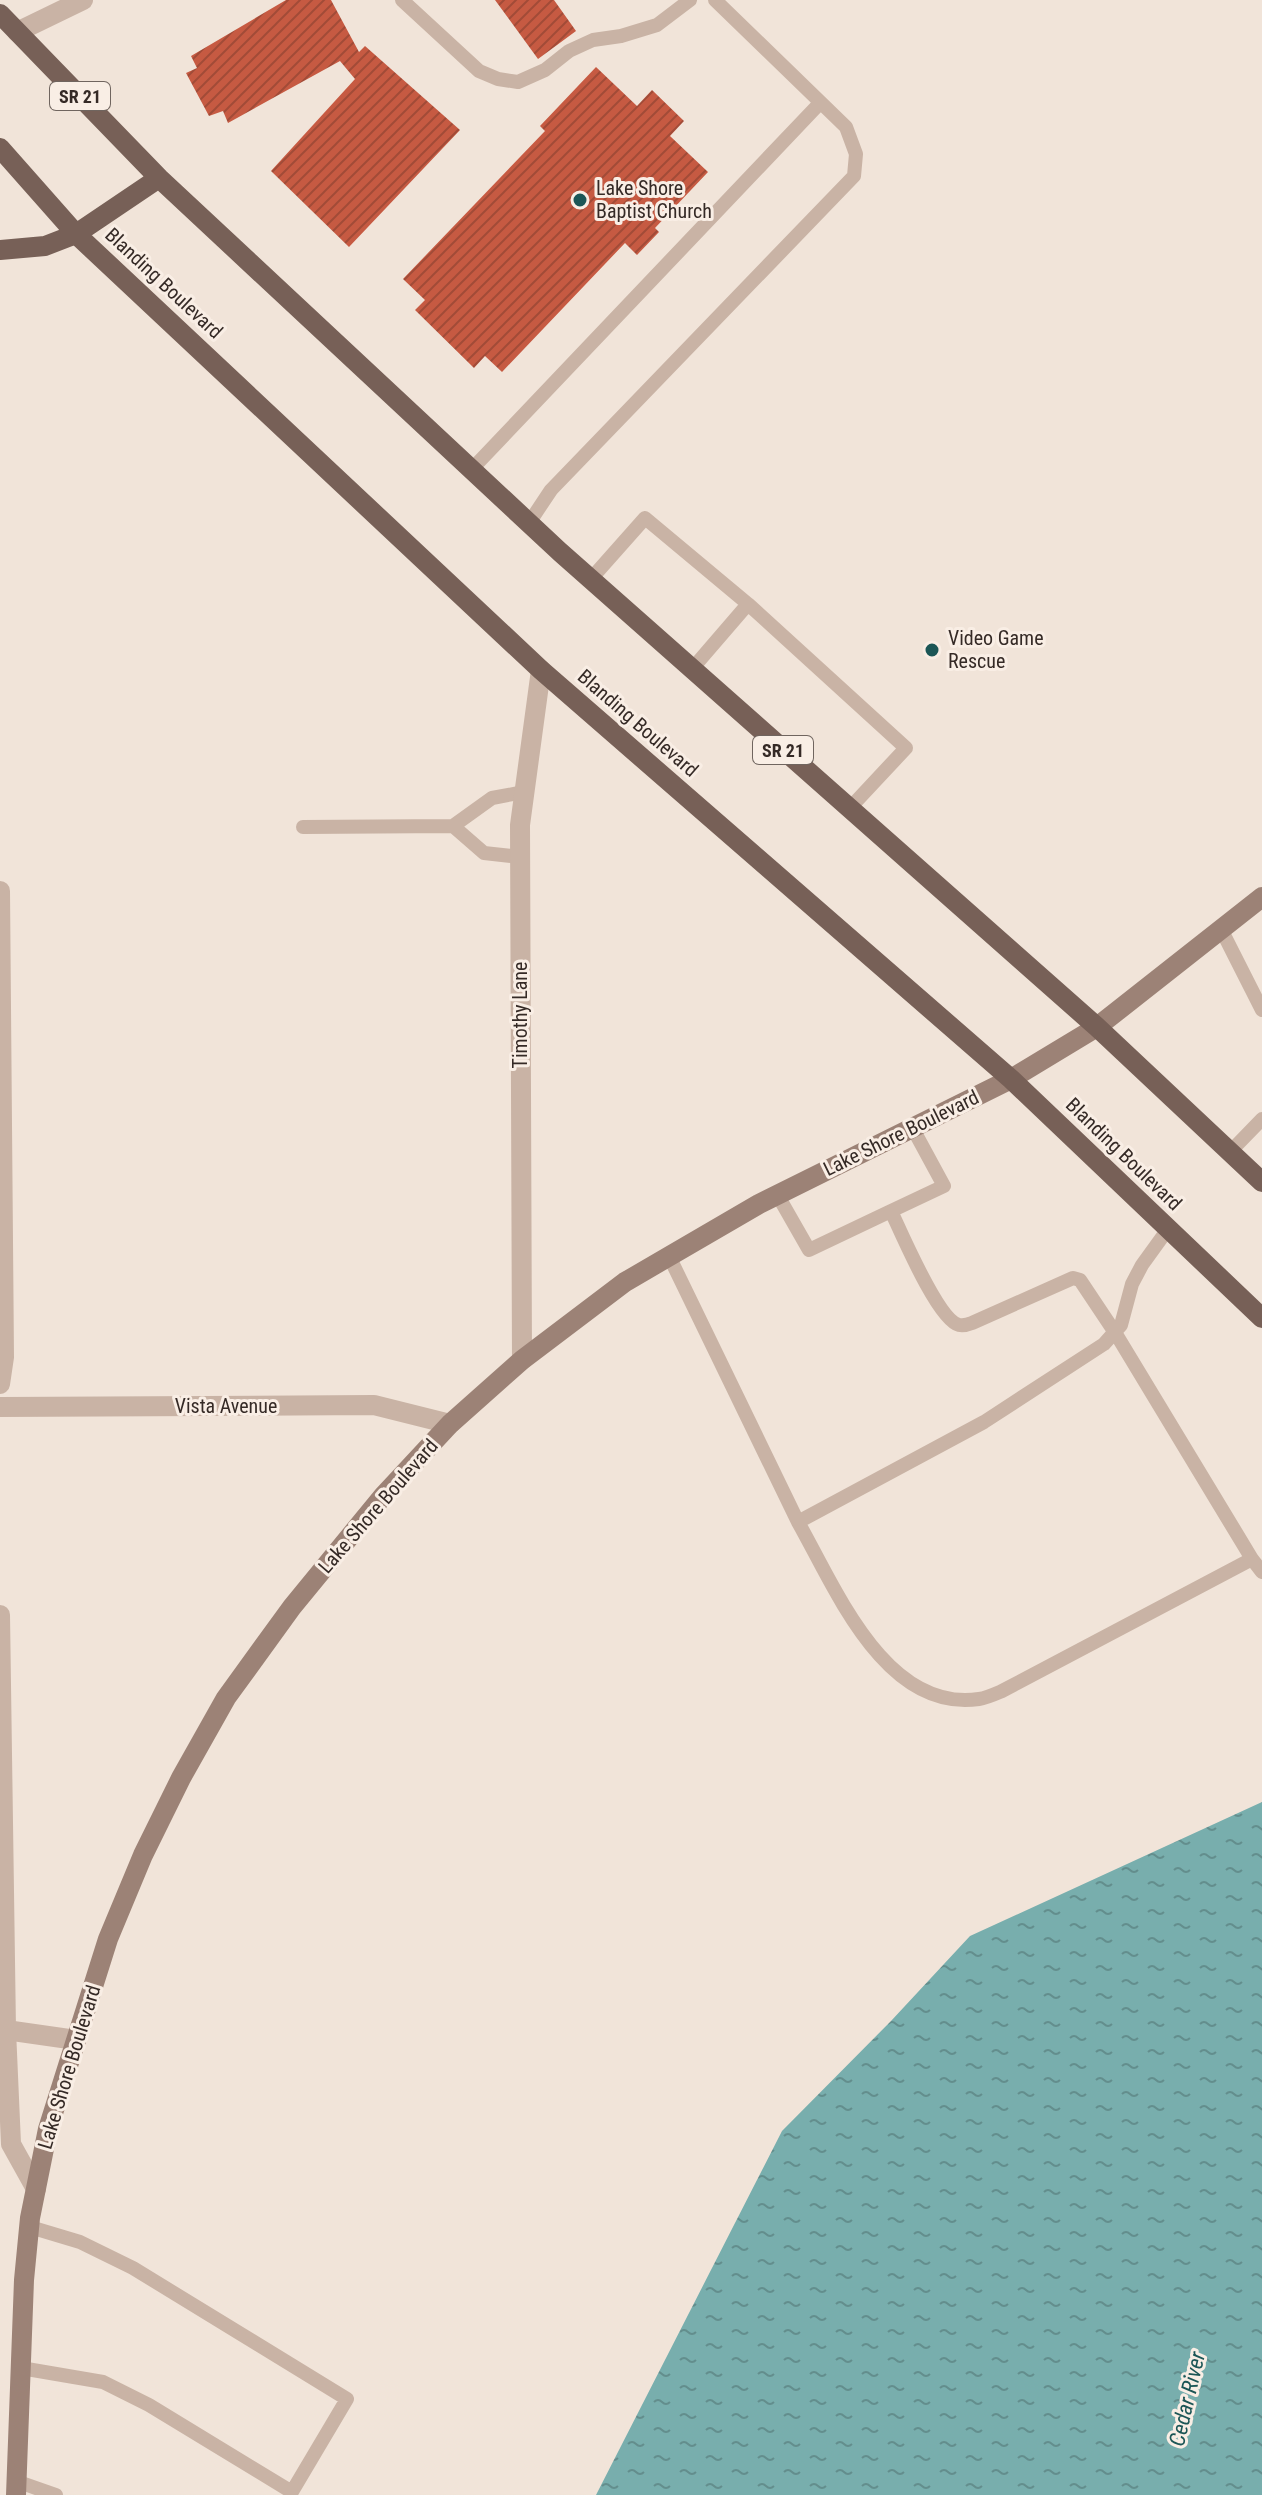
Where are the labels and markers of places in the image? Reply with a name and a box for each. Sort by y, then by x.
place label: Lake Shore Baptist Church [596,176,712,223]
marker: Lake Shore Baptist Church [571,191,589,209]
place label: Video Game Rescue [948,626,1044,673]
marker: Video Game Rescue [923,641,941,659]

